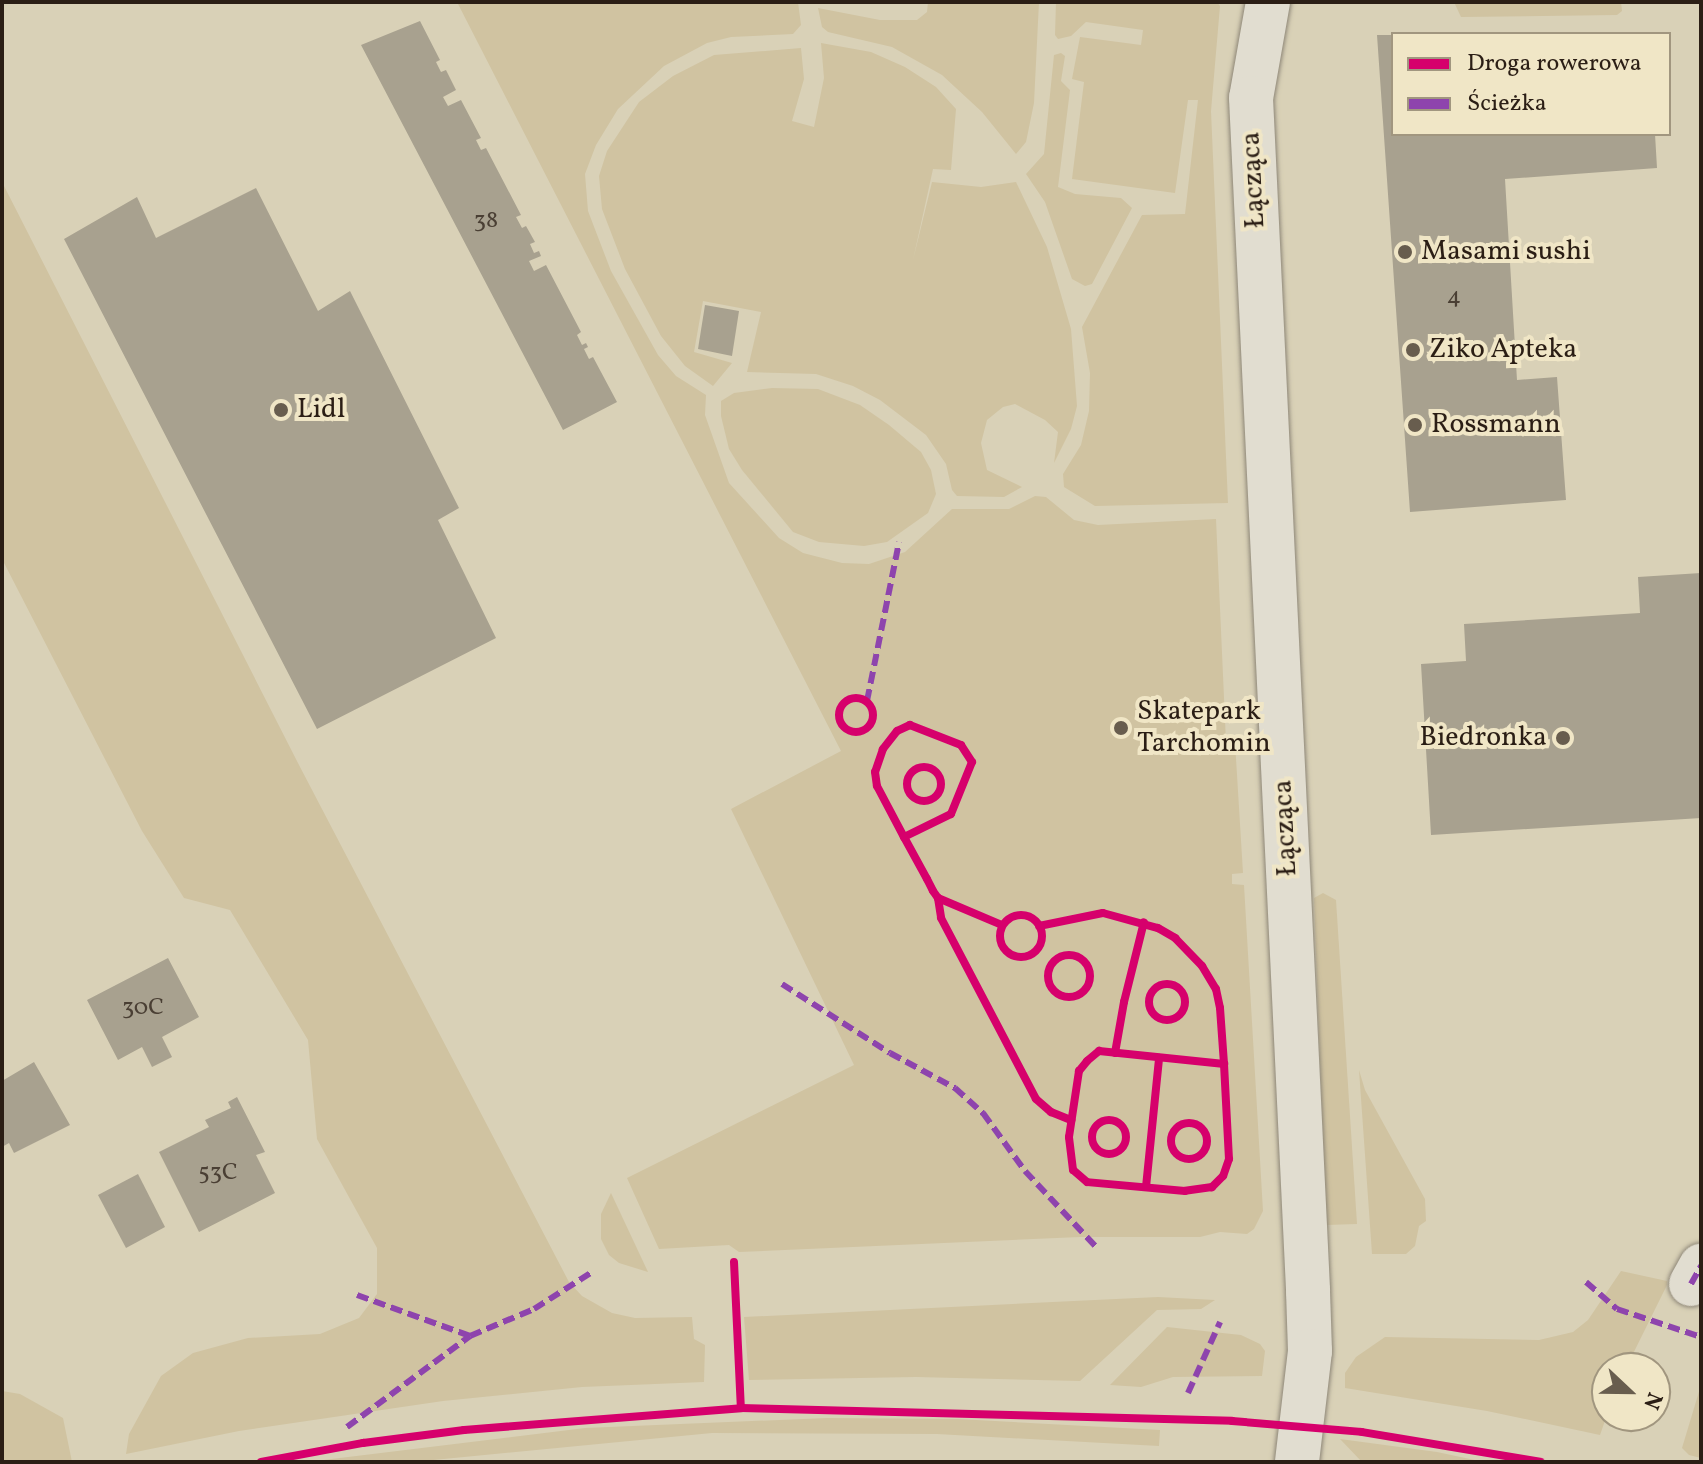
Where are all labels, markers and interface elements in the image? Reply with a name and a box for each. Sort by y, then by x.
legend [1391,32,1671,136]
text: Droga rowerowa [1467,47,1642,81]
text: Ścieżka [1467,87,1547,121]
street label: Łącząca [1235,131,1273,229]
house number: 38 [474,208,498,236]
place label: Masami sushi [1421,235,1591,269]
marker: Masami sushi [1396,243,1414,261]
house number: 4 [1447,284,1461,312]
place label: Ziko Apteka [1429,333,1577,367]
marker: Ziko Apteka [1404,341,1422,359]
place label: Lidl [297,393,345,427]
marker: Lidl [272,401,290,419]
place label: Rossmann [1431,408,1561,442]
marker: Rossmann [1406,416,1424,434]
place label: Skatepark Tarchomin [1137,695,1271,761]
marker: Skatepark Tarchomin [1112,719,1130,737]
place label: Biedronka [1420,721,1547,755]
marker: Biedronka [1554,729,1572,747]
street label: Łącząca [1267,779,1305,877]
house number: 30C [122,995,164,1023]
house number: 53C [198,1160,238,1188]
north arrow [1591,1352,1671,1432]
text: N [1634,1387,1669,1414]

